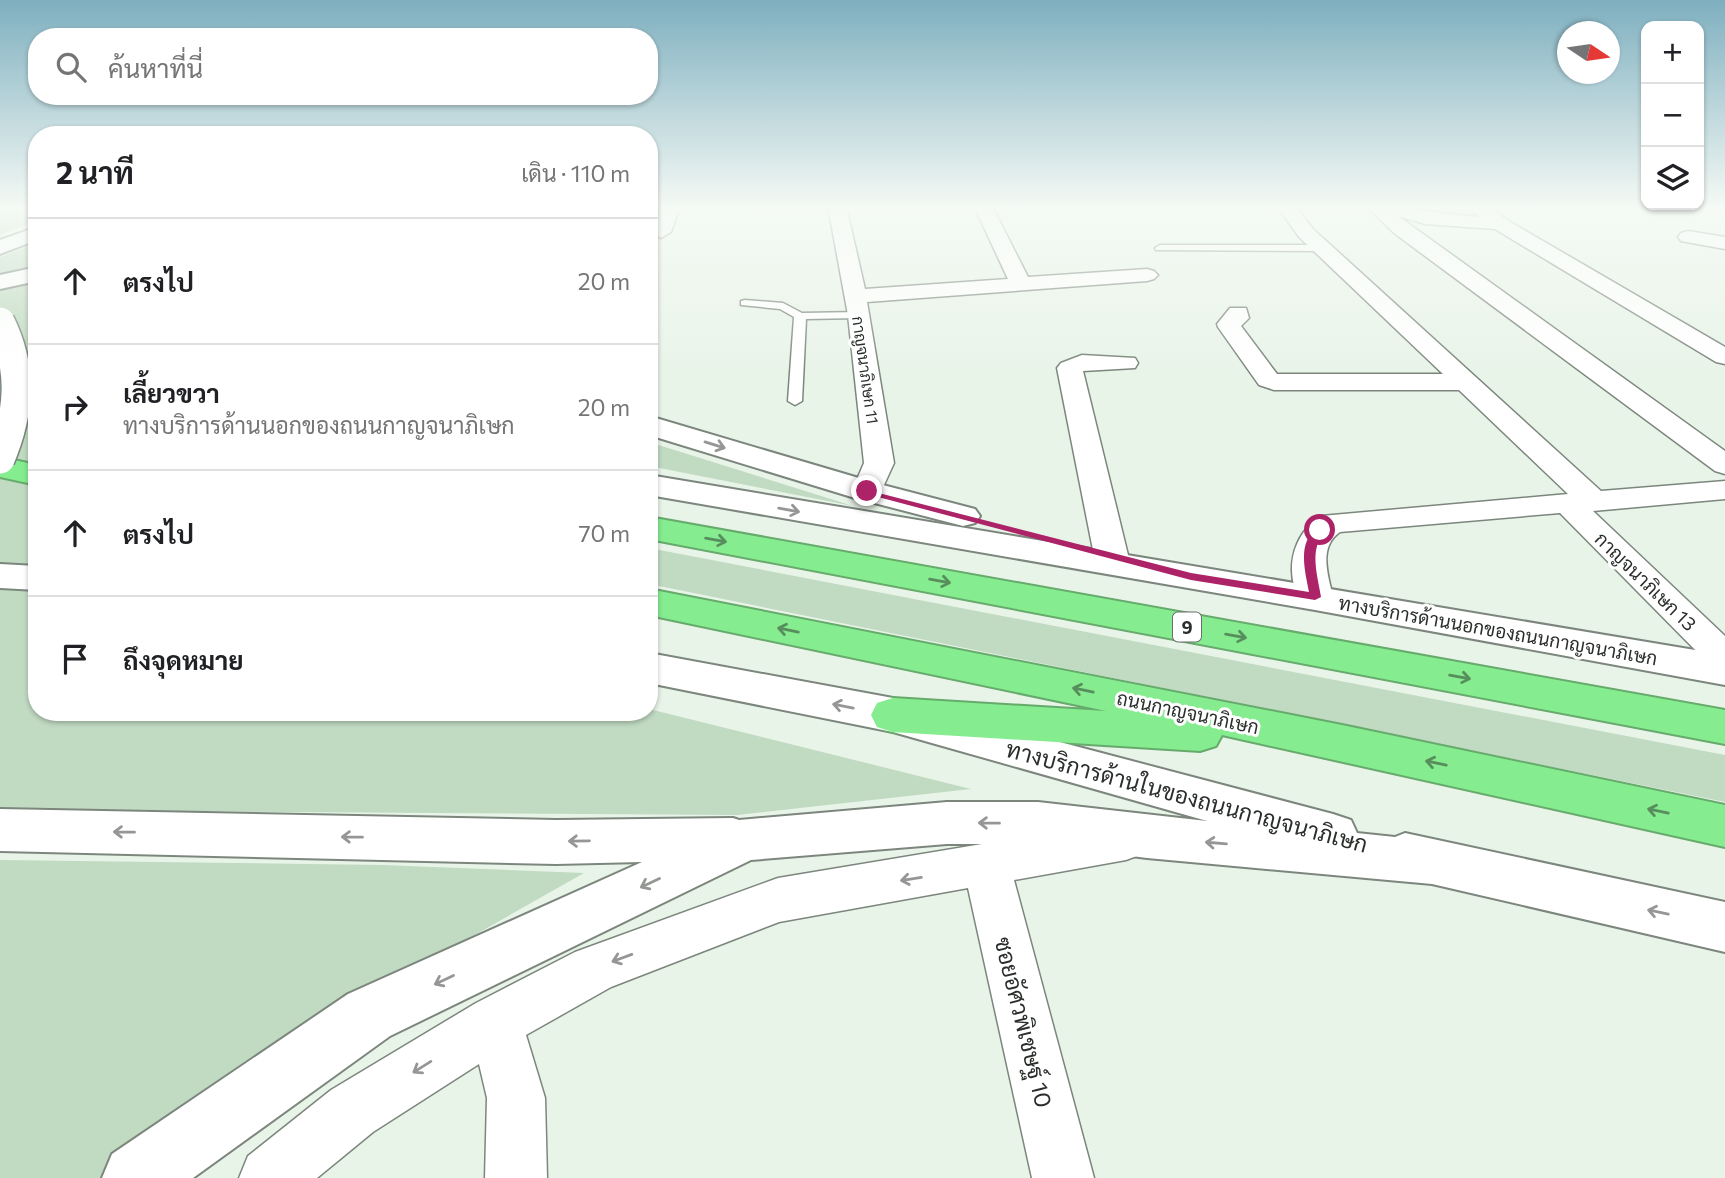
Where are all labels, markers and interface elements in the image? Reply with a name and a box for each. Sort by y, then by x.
north arrow [1557,21,1620,84]
map controls [1641,21,1704,210]
button: + [1641,21,1704,84]
search box [28,28,658,105]
icon: search [52,48,90,86]
text: ค้นหาที่นี่ [108,52,203,83]
button: − [1641,84,1704,147]
button: layers [1641,147,1704,210]
text: 2 นาที [56,153,134,190]
text: เดิน · 110 m [521,159,630,187]
icon: ahead [56,262,94,300]
text: ตรงไป [123,266,194,297]
text: 20 m [578,267,630,295]
street label: กาญจนาภิเษก 11 [848,315,883,425]
text: เลี้ยวขวา [123,377,220,408]
icon: right [56,388,94,426]
text: 20 m [578,393,630,421]
text: ทางบริการด้านนอกของถนนกาญจนาภิเษก [123,411,515,439]
one-way arrow [703,439,725,452]
route end [851,475,882,506]
one-way arrow [777,504,800,517]
icon: ahead [56,514,94,552]
route start [1304,514,1335,545]
text: ตรงไป [123,518,194,549]
text: 70 m [578,519,630,547]
street label: กาญจนาภิเษก 13 [1590,527,1701,636]
one-way arrow [704,534,727,547]
one-way arrow [928,575,951,589]
street label: ทางบริการด้านนอกของถนนกาญจนาภิเษก [1337,591,1659,670]
road number: 9 [1173,612,1201,642]
one-way arrow [777,623,800,637]
one-way arrow [1224,630,1247,643]
icon: arrive [56,640,94,678]
text: ถึงจุดหมาย [123,644,244,675]
one-way arrow [1448,671,1471,685]
one-way arrow [1072,683,1095,697]
street label: ถนนกาญจนาภิเษก [1115,686,1261,739]
one-way arrow [832,698,855,712]
street label: ทางบริการด้านในของถนนกาญจนาภิเษก [1003,733,1371,859]
one-way arrow [1425,756,1448,770]
one-way arrow [1647,804,1670,818]
one-way arrow [978,816,1001,830]
one-way arrow [113,825,136,839]
one-way arrow [340,830,363,844]
one-way arrow [568,834,591,848]
one-way arrow [1205,836,1227,849]
one-way arrow [900,873,922,886]
one-way arrow [640,877,661,891]
one-way arrow [1647,905,1670,919]
street label: ซอยอัศวพิเชษฐ์ 10 [986,934,1060,1111]
one-way arrow [611,953,633,965]
one-way arrow [434,974,455,987]
one-way arrow [413,1060,433,1074]

